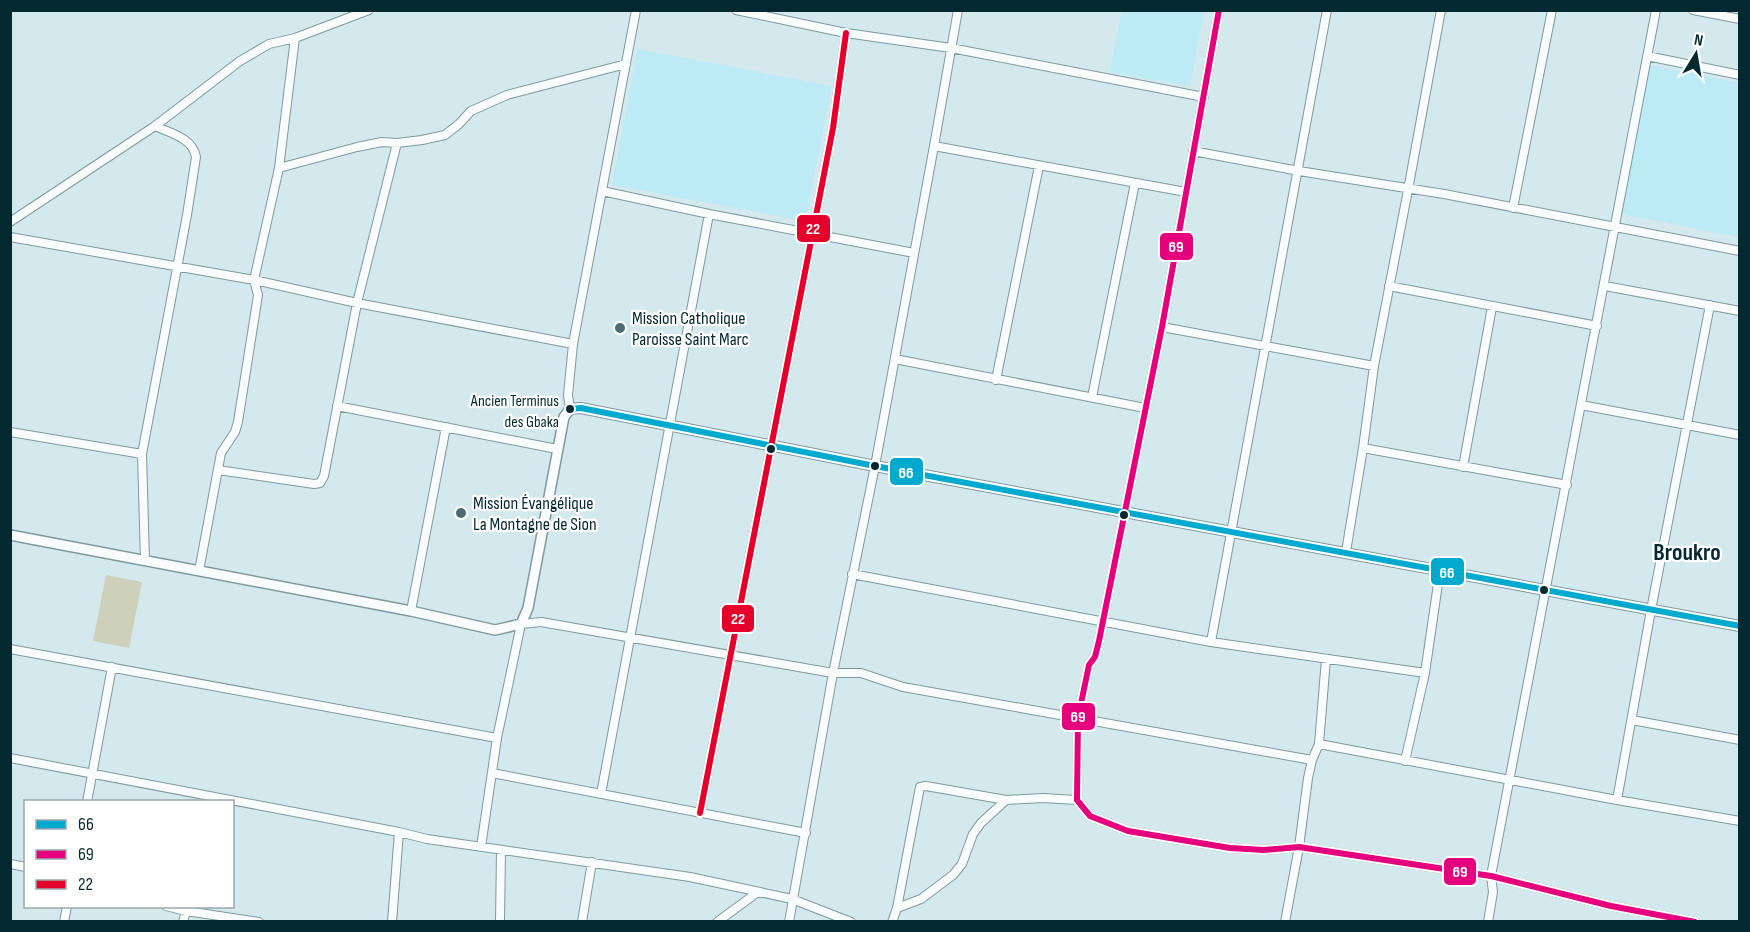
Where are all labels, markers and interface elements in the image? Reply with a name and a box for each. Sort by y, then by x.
north arrow [1666,24,1726,84]
text: N [1693,31,1705,51]
line badge: 22 [796,214,831,243]
text: 22 [806,220,820,239]
line badge: 69 [1159,232,1194,261]
text: 69 [1168,238,1184,257]
place label: Mission Catholique Paroisse Saint Marc [632,308,749,350]
marker: Mission Catholique Paroisse Saint Marc [613,321,627,335]
place label: Ancien Terminus des Gbaka [470,392,559,432]
marker: Ancien Terminus des Gbaka [564,403,576,415]
unlabelled marker [765,443,777,455]
line badge: 66 [889,457,924,486]
unlabelled marker [869,460,881,472]
text: 66 [898,464,914,483]
place label: Mission Évangélique La Montagne de Sion [473,493,597,535]
marker: Mission Évangélique La Montagne de Sion [454,506,468,520]
unlabelled marker [1118,509,1130,521]
district label: Broukro [1653,538,1721,567]
line badge: 66 [1430,557,1465,586]
text: 66 [1439,564,1455,583]
unlabelled marker [1538,584,1550,596]
line badge: 22 [721,604,755,633]
text: 22 [731,610,745,629]
line badge: 69 [1061,702,1096,731]
text: 69 [1070,708,1086,727]
legend [24,800,234,908]
text: 66 [78,814,94,835]
text: 69 [78,844,94,865]
line badge: 69 [1443,857,1477,886]
text: 69 [1452,863,1468,882]
text: 22 [78,874,93,895]

